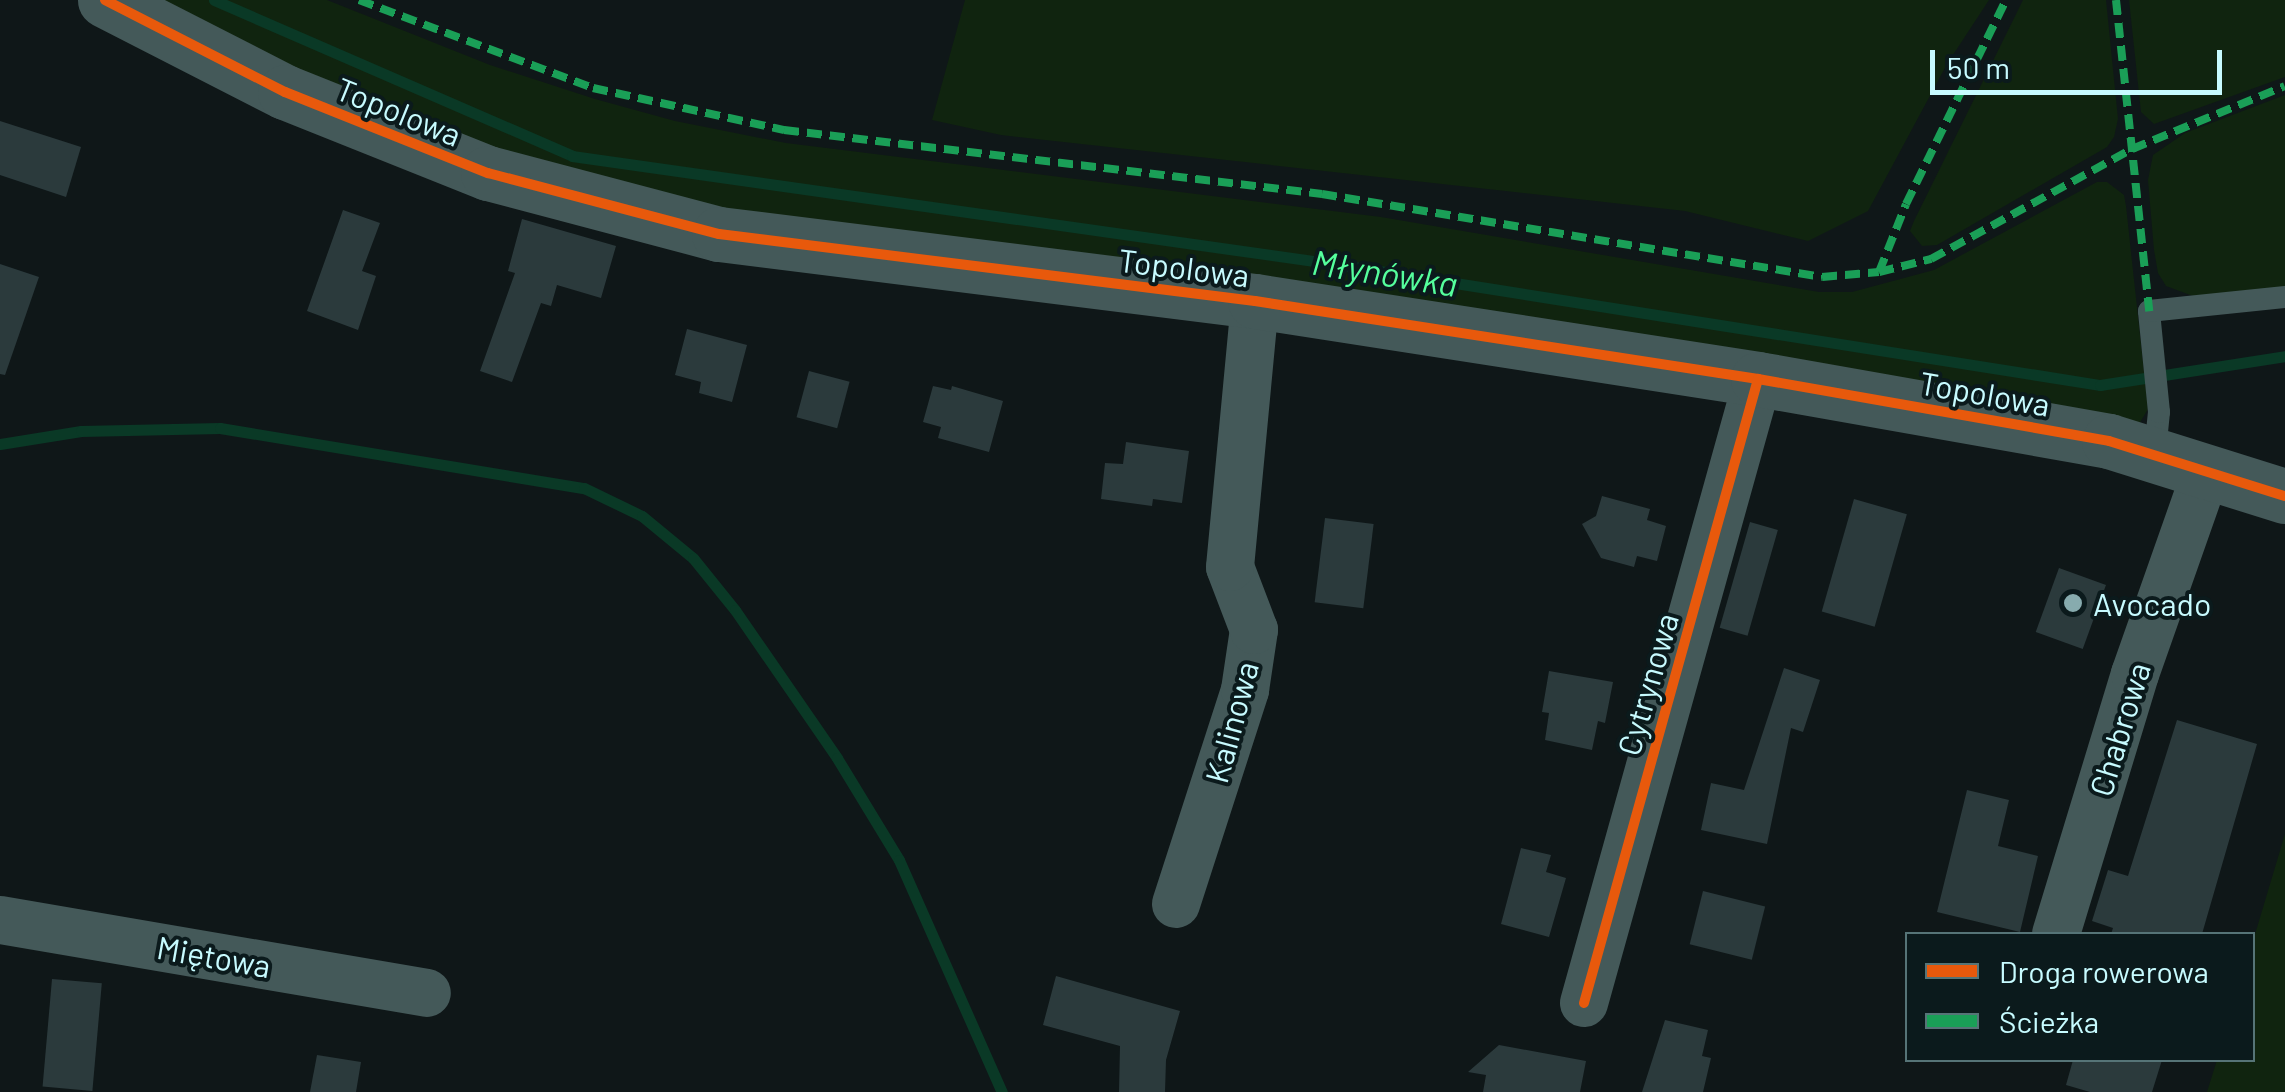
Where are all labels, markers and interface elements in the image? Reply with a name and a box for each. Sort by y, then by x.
scale bar [1935,30,2228,92]
text: 50 m [1947,49,2010,85]
street label: Topolowa [331,69,467,153]
street label: Topolowa [1116,240,1252,294]
water label: Młynówka [1309,240,1461,304]
street label: Topolowa [1917,363,2053,423]
place label: Avocado [2093,584,2212,622]
marker: Avocado [2062,592,2084,614]
street label: Cytrynowa [1608,609,1686,759]
street label: Kalinowa [1196,657,1266,787]
street label: Chabrowa [2080,657,2158,801]
street label: Miętowa [154,927,274,985]
legend [1905,932,2255,1062]
text: Droga rowerowa [1999,953,2209,989]
text: Ścieżka [1999,1003,2099,1039]

